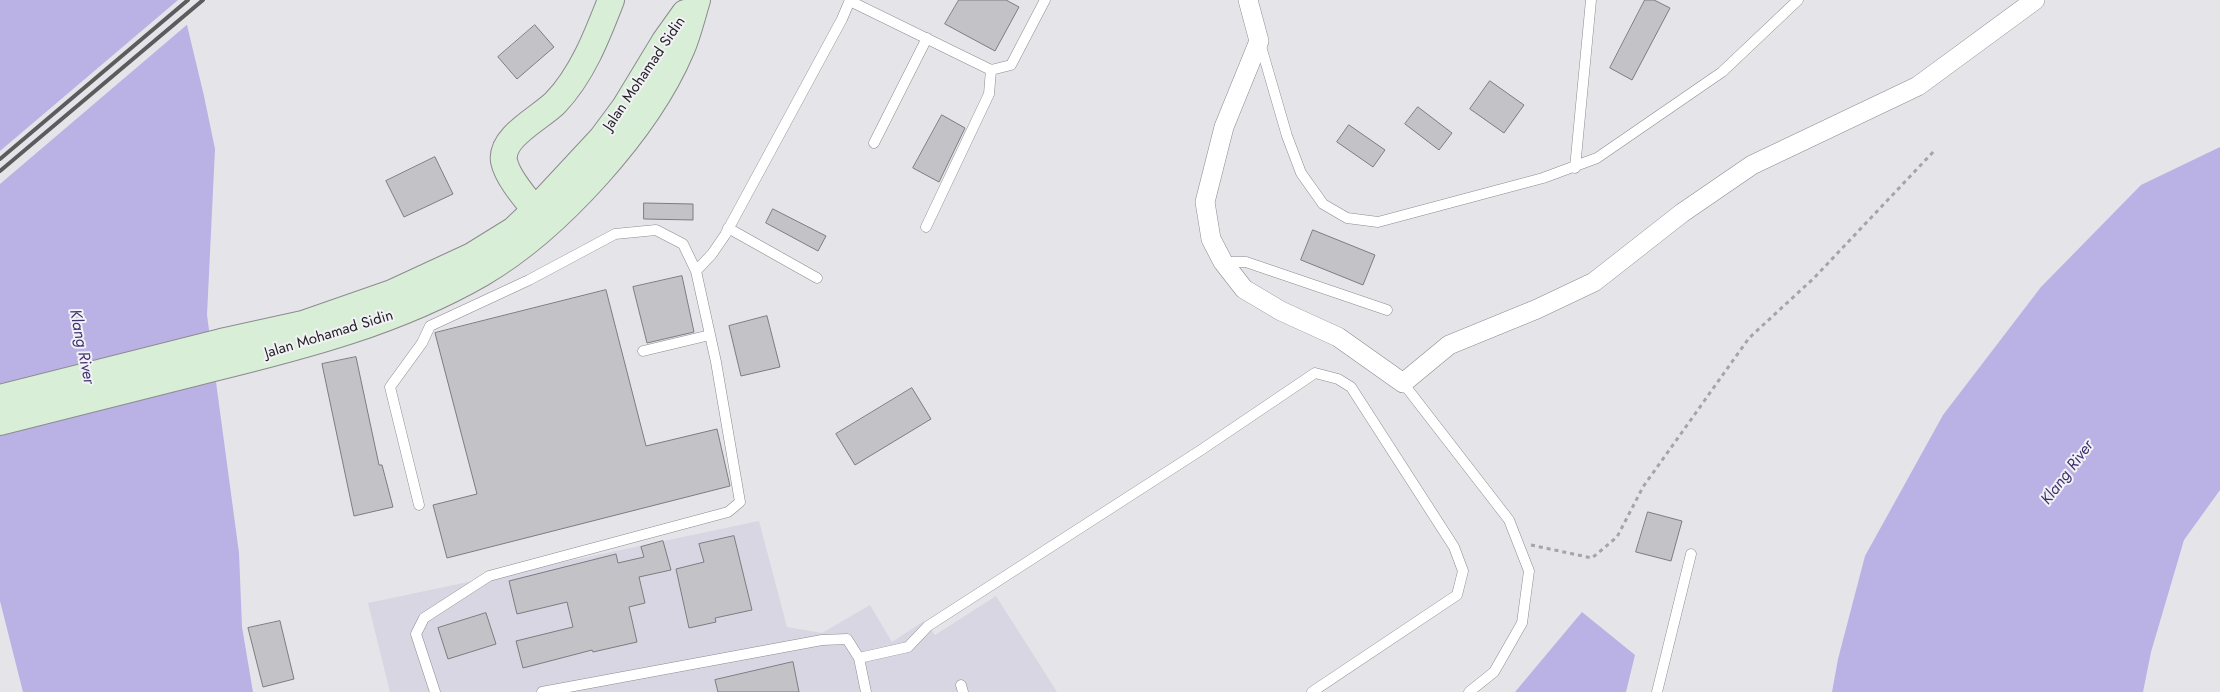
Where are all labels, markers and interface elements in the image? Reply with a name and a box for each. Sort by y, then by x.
street label: Jalan Mohamad Sidin [600,14,690,134]
street label: Jalan Mohamad Sidin [262,307,396,363]
water label: Klang River [64,308,98,386]
water label: Klang River [2038,437,2098,509]

